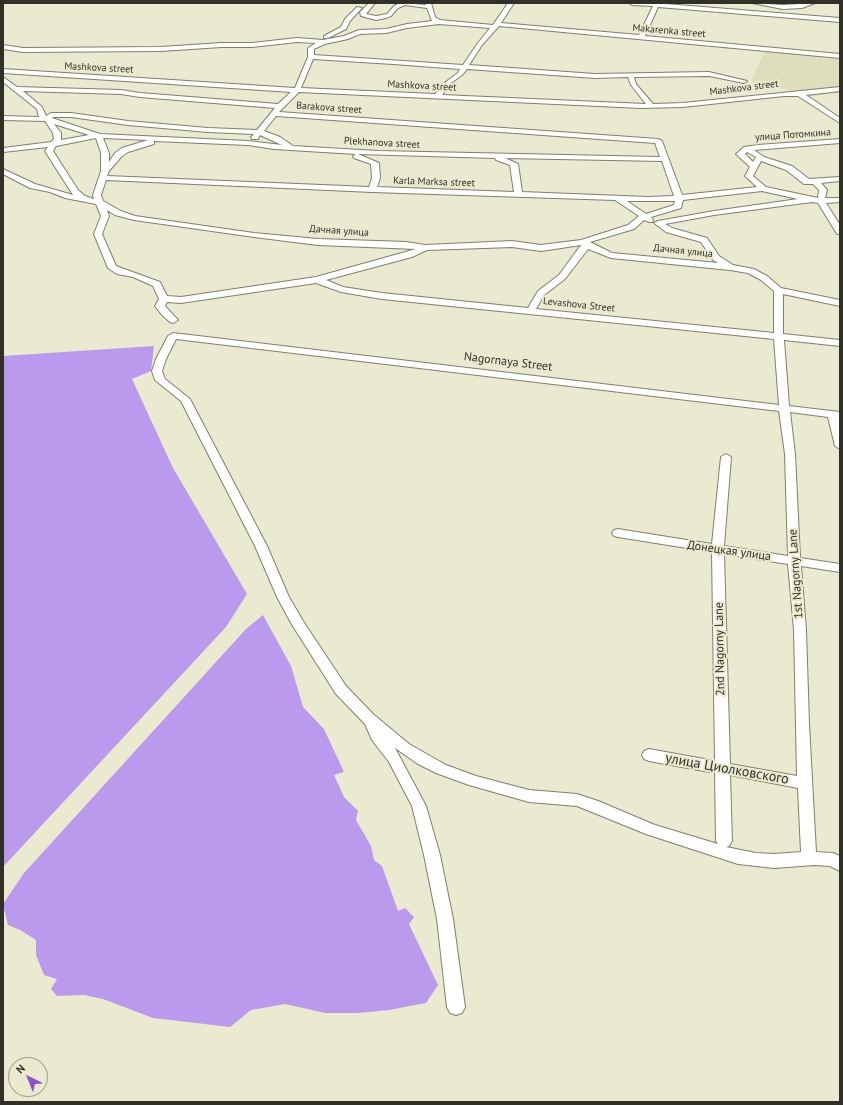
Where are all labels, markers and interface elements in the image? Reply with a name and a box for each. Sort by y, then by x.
street label: Makarenka street [632,22,706,40]
street label: Mashkova street [64,60,134,76]
street label: Mashkova street [387,78,457,94]
street label: Mashkova street [709,78,779,98]
street label: Barakova street [296,100,362,116]
street label: улица Потомкина [755,126,831,144]
street label: Plekhanova street [344,135,420,151]
street label: Karla Marksa street [393,175,475,189]
street label: Дачная улица [309,223,369,239]
street label: Дачная улица [653,242,713,260]
street label: Levashova Street [543,295,615,315]
street label: Nagornaya Street [463,349,553,375]
street label: 1st Nagorny Lane [786,529,806,619]
street label: Донецкая улица [686,538,772,564]
street label: 2nd Nagorny Lane [712,602,728,696]
street label: улица Циолковского [664,750,790,788]
north arrow [8,1057,48,1097]
text: N [13,1061,28,1077]

